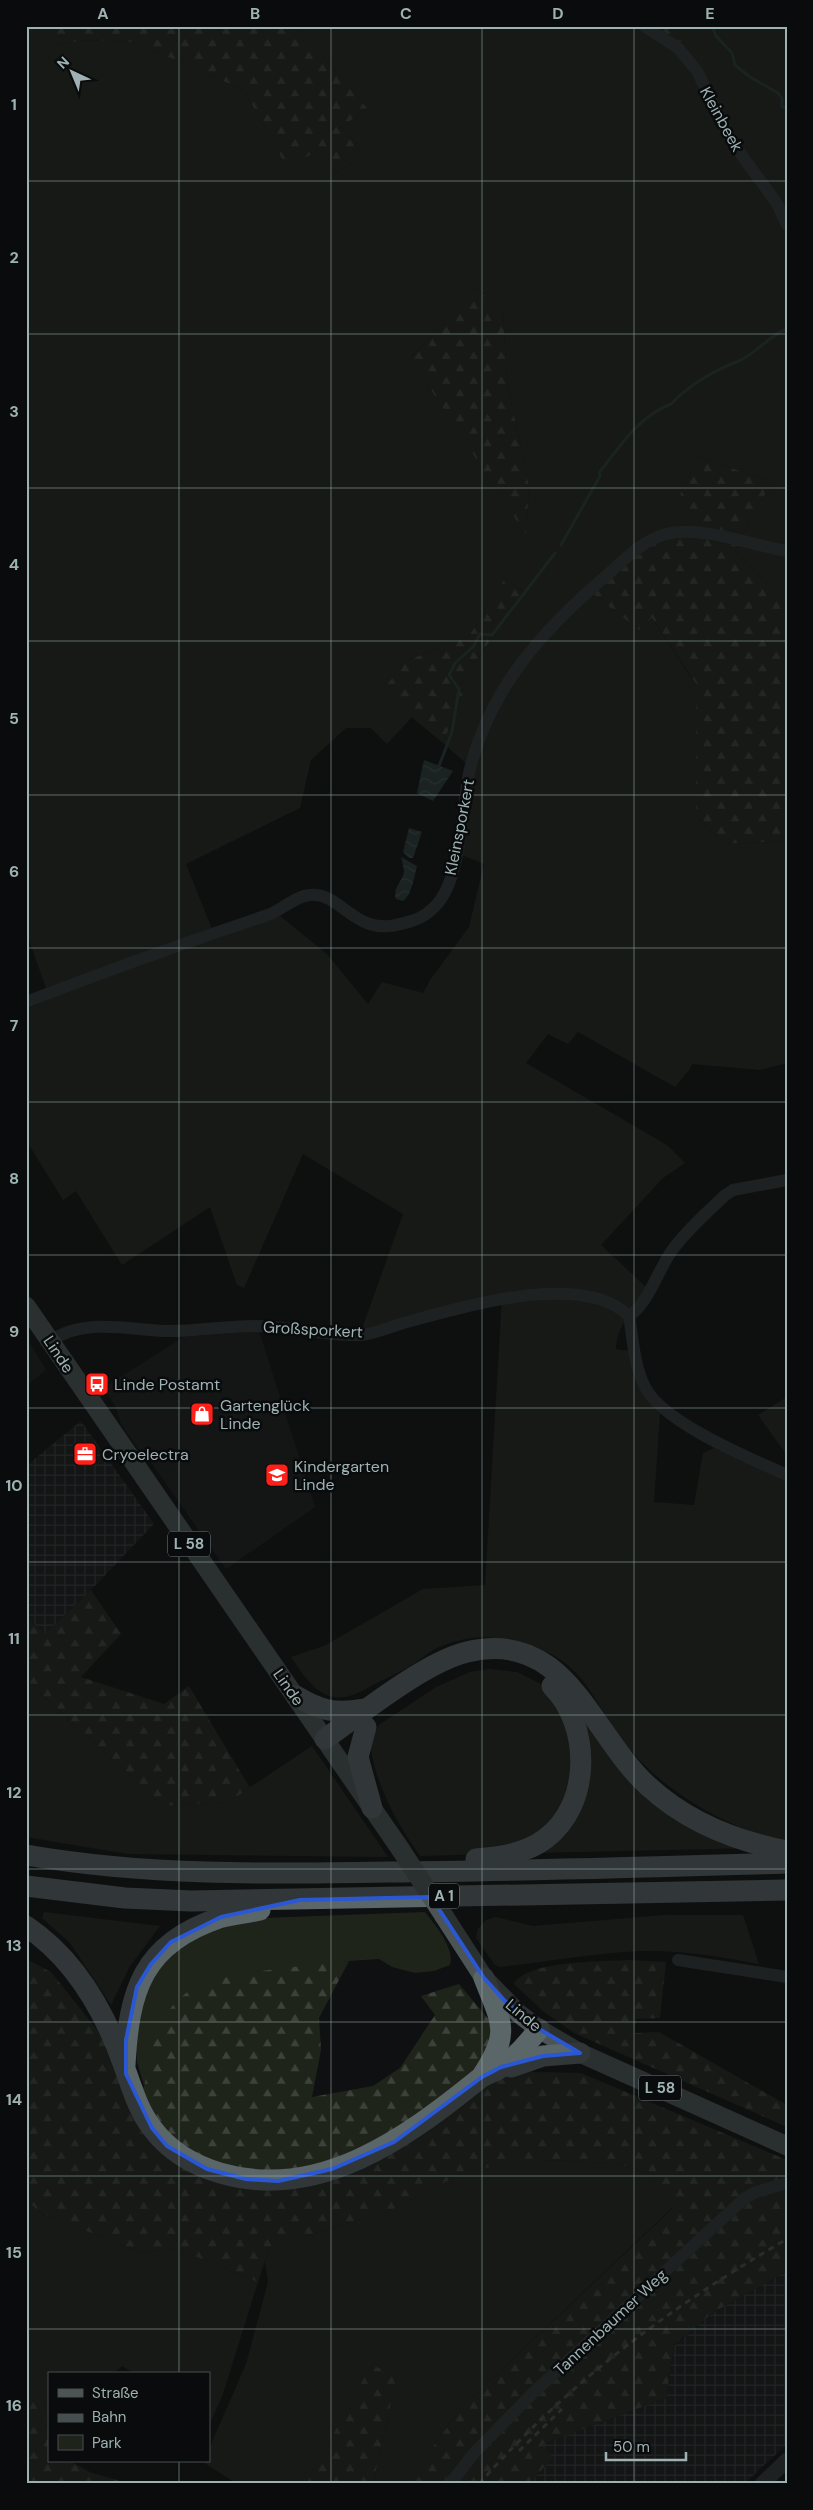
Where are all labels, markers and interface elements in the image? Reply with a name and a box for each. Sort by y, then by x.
text: A [97,3,109,24]
text: B [250,3,260,24]
text: C [400,3,412,24]
text: D [552,3,564,24]
text: E [705,3,715,24]
north arrow [48,48,98,98]
text: N [53,53,73,73]
street label: Kleinbeek [695,83,748,156]
text: 1 [11,94,17,115]
text: 2 [9,247,19,268]
text: 3 [9,401,19,422]
text: 4 [9,554,19,575]
text: 5 [9,708,19,729]
street label: Kleinsporkert [440,777,479,877]
text: 6 [9,861,19,882]
text: 7 [10,1015,19,1036]
text: 8 [9,1168,19,1189]
street label: Großsporkert [262,1316,363,1343]
text: 9 [9,1321,19,1342]
street label: Linde [39,1332,79,1377]
bus stop icon: Linde Postamt [84,1371,110,1397]
place label: Linde Postamt [114,1374,220,1395]
place label: Gartenglück Linde [220,1395,310,1434]
shop icon: Gartenglück Linde [189,1401,215,1427]
office icon: Cryoelectra [72,1441,98,1467]
place label: Cryoelectra [102,1444,189,1465]
place label: Kindergarten Linde [294,1456,389,1495]
school or university icon: Kindergarten Linde [264,1462,290,1488]
text: 10 [5,1475,23,1496]
road number: L 58 [168,1532,210,1556]
text: 11 [8,1628,20,1649]
street label: Linde [268,1665,309,1710]
text: 12 [6,1782,22,1803]
road number: A 1 [429,1884,459,1908]
text: 13 [6,1935,22,1956]
street label: Linde [501,1994,546,2036]
road number: L 58 [639,2076,681,2100]
text: 14 [6,2089,22,2110]
text: 15 [6,2242,22,2263]
street label: Tannenbaumer Weg [549,2264,671,2380]
legend [48,2372,210,2462]
text: Straße [92,2383,139,2403]
text: 16 [6,2395,22,2416]
text: Bahn [92,2407,126,2427]
scale bar [606,2430,686,2462]
text: Park [92,2433,122,2453]
text: 50 m [613,2437,650,2457]

